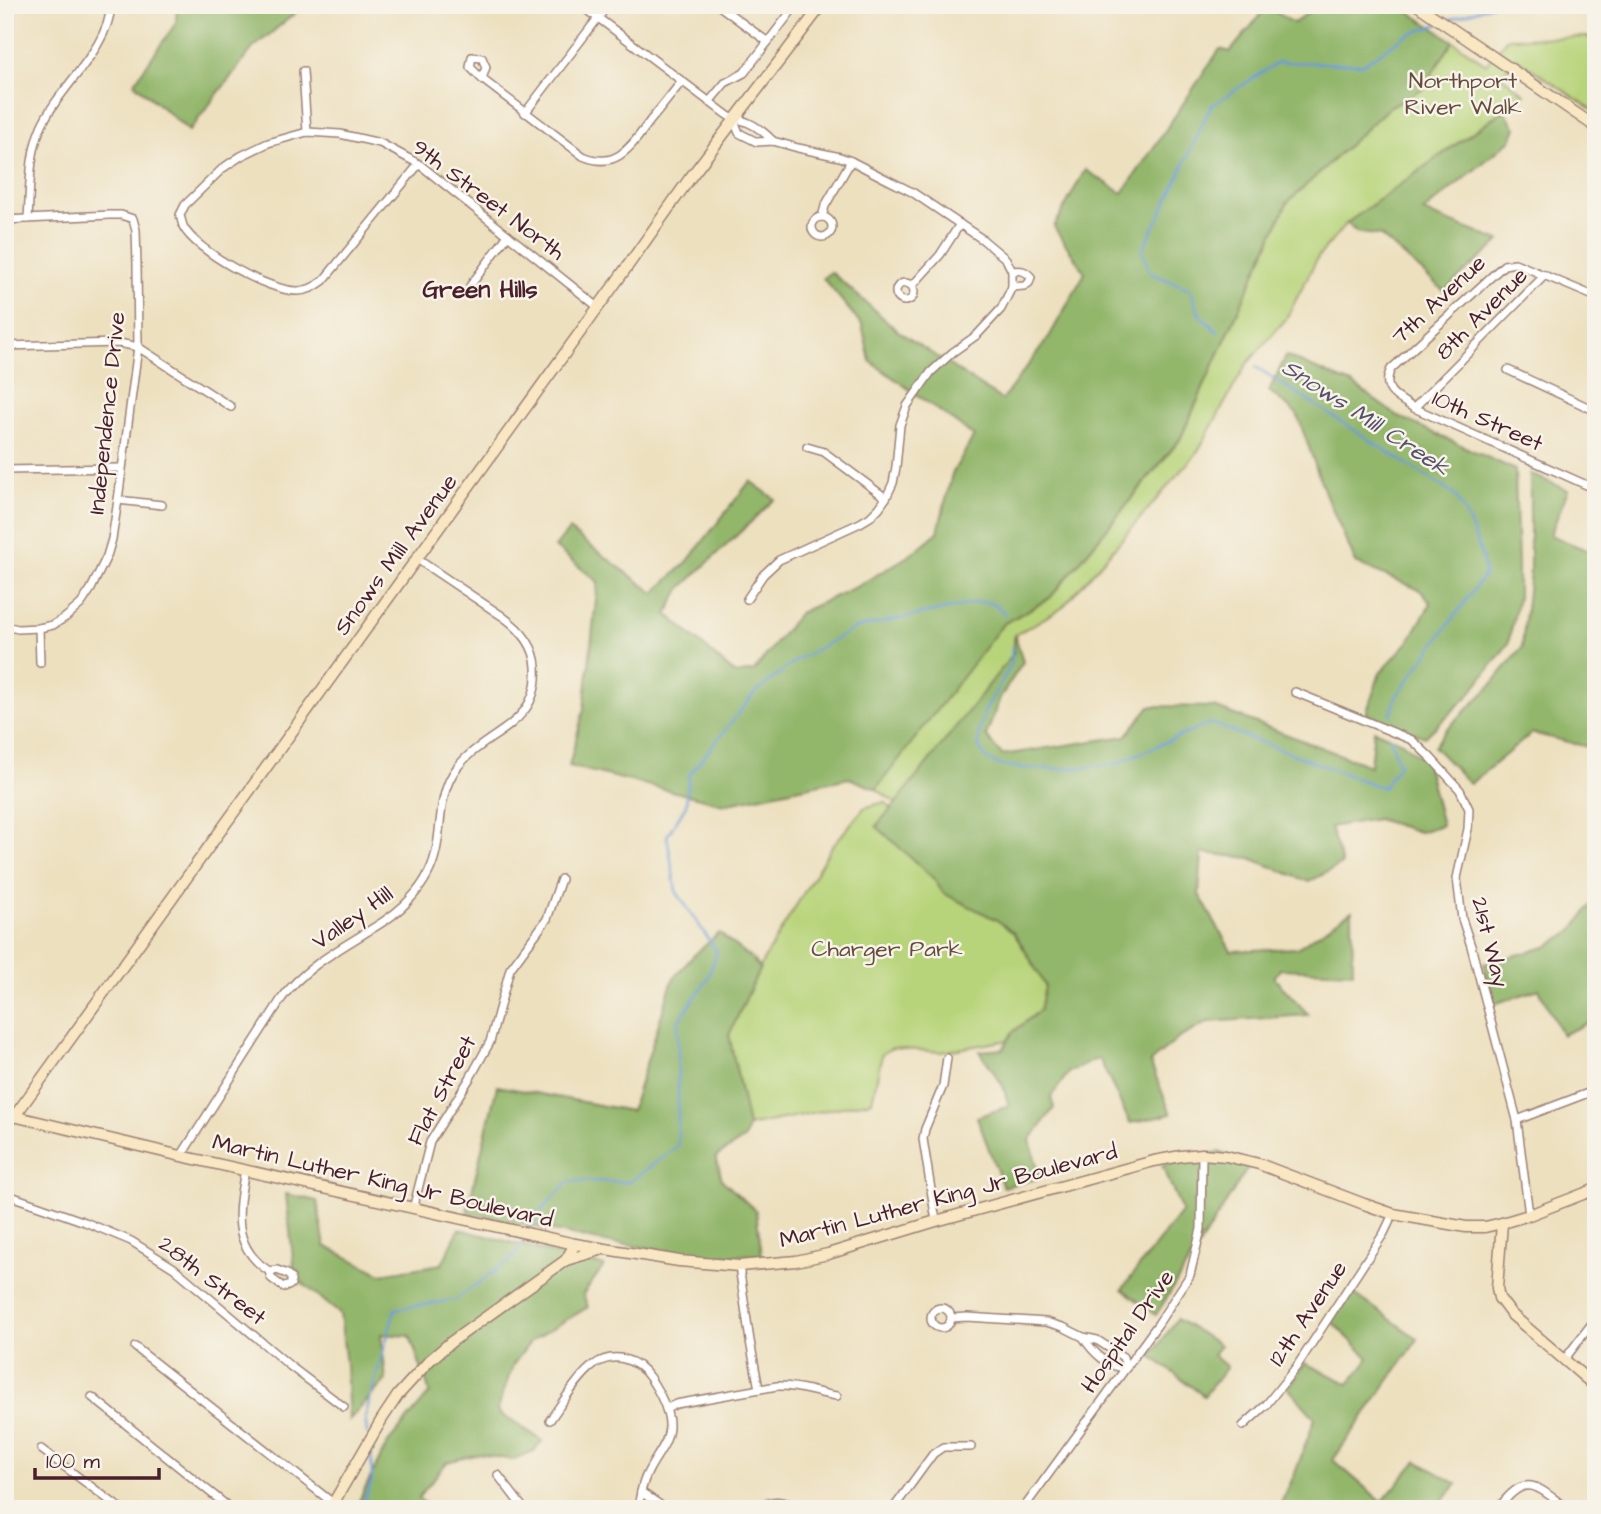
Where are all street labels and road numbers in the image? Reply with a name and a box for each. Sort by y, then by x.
street label: 9th Street North [405,132,572,268]
street label: 7th Avenue [1384,248,1493,352]
street label: 8th Avenue [1428,260,1535,367]
street label: Independence Drive [80,310,134,516]
street label: 10th Street [1427,382,1549,460]
street label: Snows Mill Avenue [326,467,465,642]
street label: Valley Hill [306,878,400,958]
street label: 21st Way [1462,894,1517,991]
street label: Flat Street [399,1029,485,1151]
street label: Martin Luther King Jr Boulevard [209,1126,556,1237]
street label: Martin Luther King Jr Boulevard [776,1135,1121,1258]
street label: 28th Street [152,1228,274,1334]
street label: 12th Avenue [1261,1255,1355,1373]
street label: Hospital Drive [1073,1263,1182,1400]

